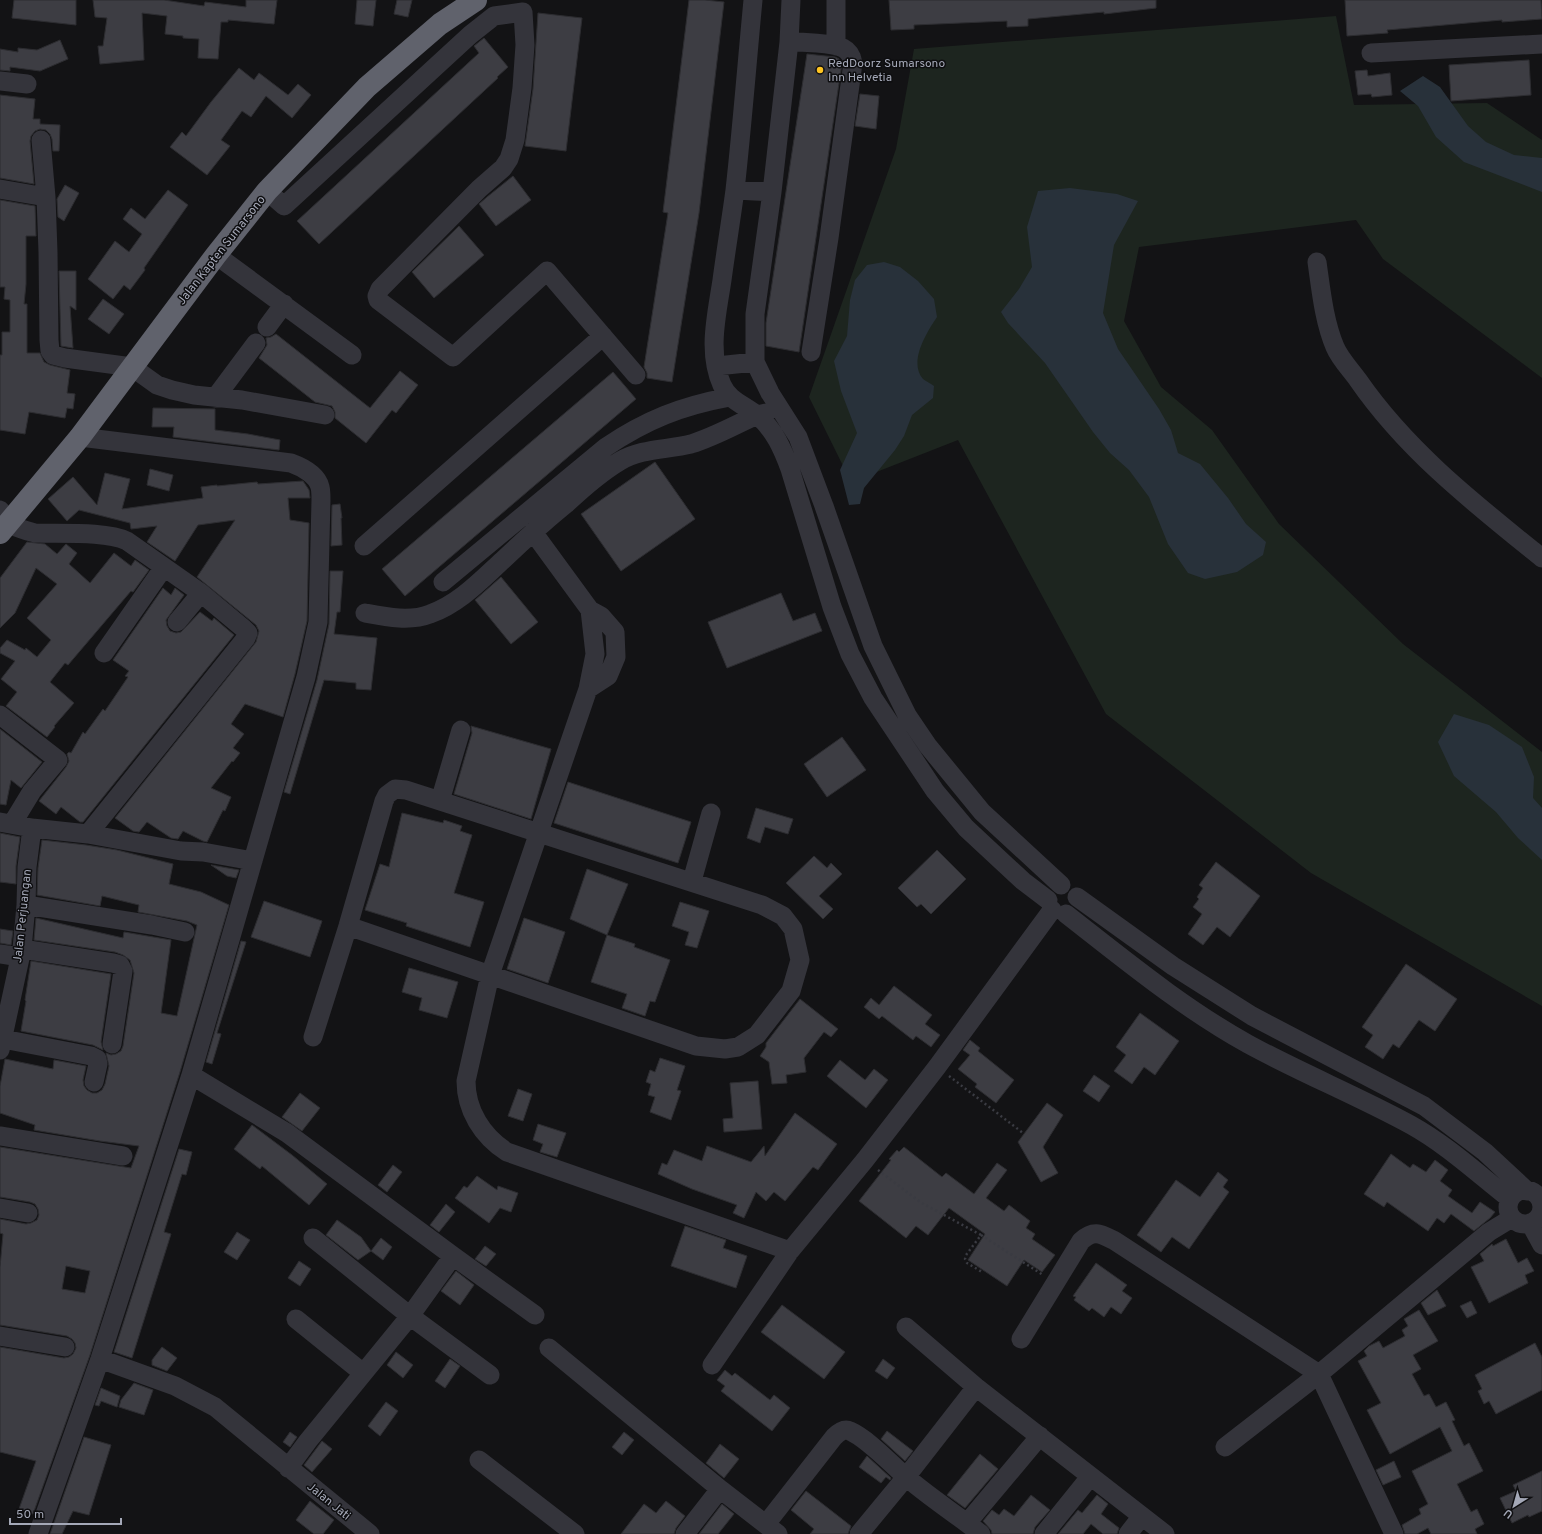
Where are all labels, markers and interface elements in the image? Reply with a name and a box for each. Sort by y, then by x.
place label: RedDoorz Sumarsono Inn Helvetia [828,56,945,86]
marker: RedDoorz Sumarsono Inn Helvetia [815,65,825,75]
street label: Jalan Kapten Sumarsono [174,192,270,309]
street label: Jalan Perjuangan [10,868,36,964]
street label: Jalan Jati [303,1479,354,1524]
north arrow [1494,1486,1534,1526]
scale bar [10,1500,121,1526]
text: U [1501,1505,1516,1521]
text: 50 m [16,1507,44,1523]

